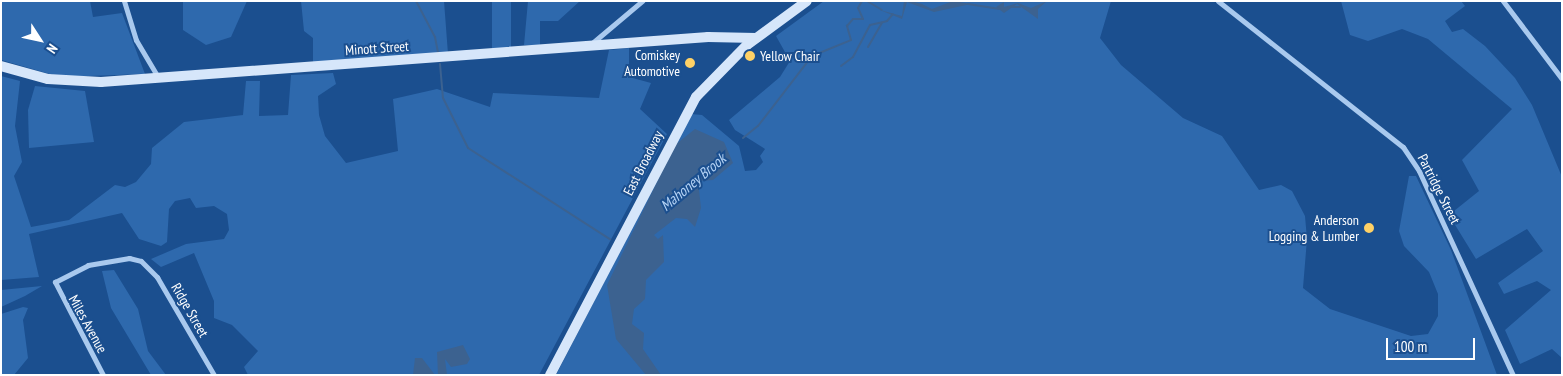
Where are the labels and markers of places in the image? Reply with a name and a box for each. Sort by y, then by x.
place label: Comiskey Automotive [624,47,680,80]
place label: Yellow Chair [760,48,820,64]
marker: Yellow Chair [744,50,756,62]
marker: Comiskey Automotive [684,57,696,69]
place label: Anderson Logging & Lumber [1269,212,1359,244]
marker: Anderson Logging & Lumber [1363,222,1375,234]

